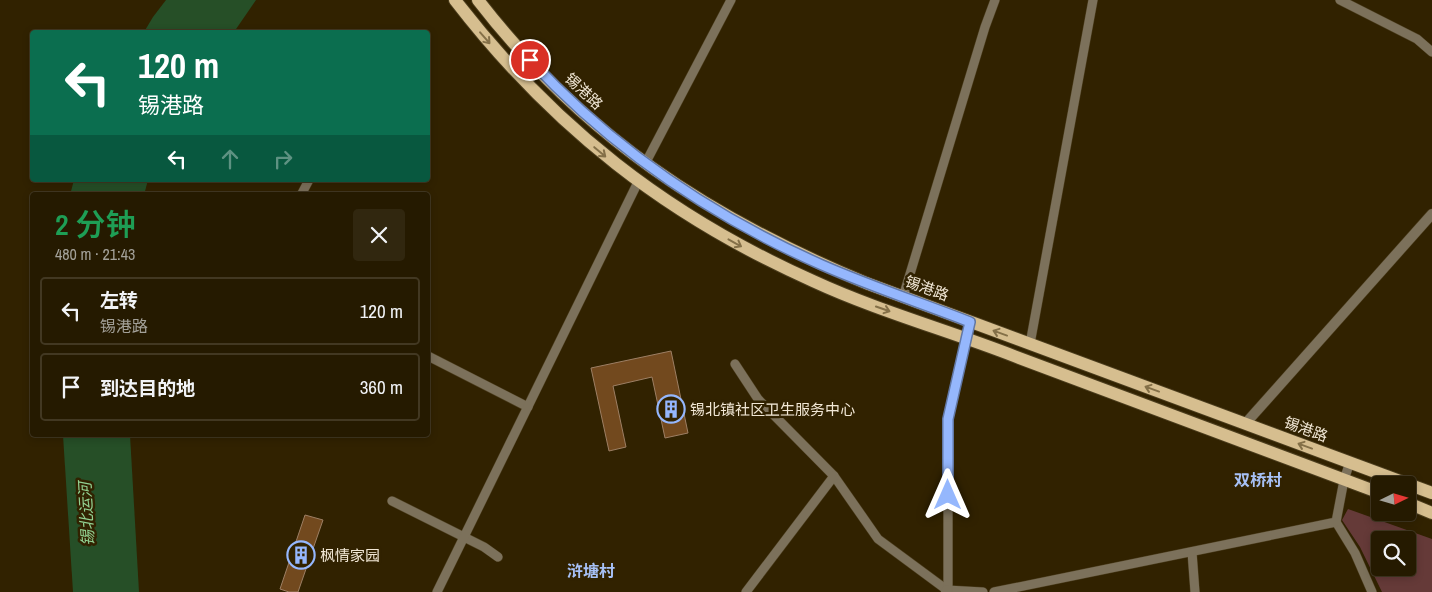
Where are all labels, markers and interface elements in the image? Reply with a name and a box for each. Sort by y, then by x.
one-way arrow [480,31,491,44]
pin [509,39,551,81]
text: 120 m [138,42,219,89]
icon: arrive [516,46,544,74]
icon: left [55,50,120,115]
street label: 锡港路 [560,68,608,114]
text: 锡港路 [138,90,204,120]
icon: left [163,145,191,173]
icon: ahead [216,145,244,173]
icon: right [269,145,297,173]
one-way arrow [594,147,607,158]
text: 2 分钟 [55,204,136,244]
button: close [353,209,405,261]
one-way arrow [727,238,742,248]
text: 480 m · 21:43 [55,243,135,265]
street label: 锡港路 [902,270,952,306]
text: 左转 [100,287,138,313]
icon: left [57,297,85,325]
text: 120 m [360,298,403,324]
one-way arrow [875,305,890,314]
text: 锡港路 [100,315,148,337]
one-way arrow [993,327,1008,337]
icon: arrive [57,373,85,401]
text: 360 m [360,374,403,400]
text: 到达目的地 [100,375,195,401]
one-way arrow [1145,384,1160,393]
building icon: 锡北镇社区卫生服务中心 [656,394,686,424]
place label: 锡北镇社区卫生服务中心 [690,399,855,420]
street label: 锡港路 [1281,411,1331,447]
one-way arrow [1297,440,1312,449]
position arrow [921,468,973,520]
district label: 双桥村 [1234,469,1282,491]
north arrow [1371,476,1416,521]
map controls [1371,476,1416,576]
water label: 锡北运河 [73,478,99,547]
button: search [1371,531,1416,576]
building icon: 枫情家园 [286,540,316,570]
place label: 枫情家园 [320,545,380,566]
district label: 浒塘村 [567,560,615,582]

